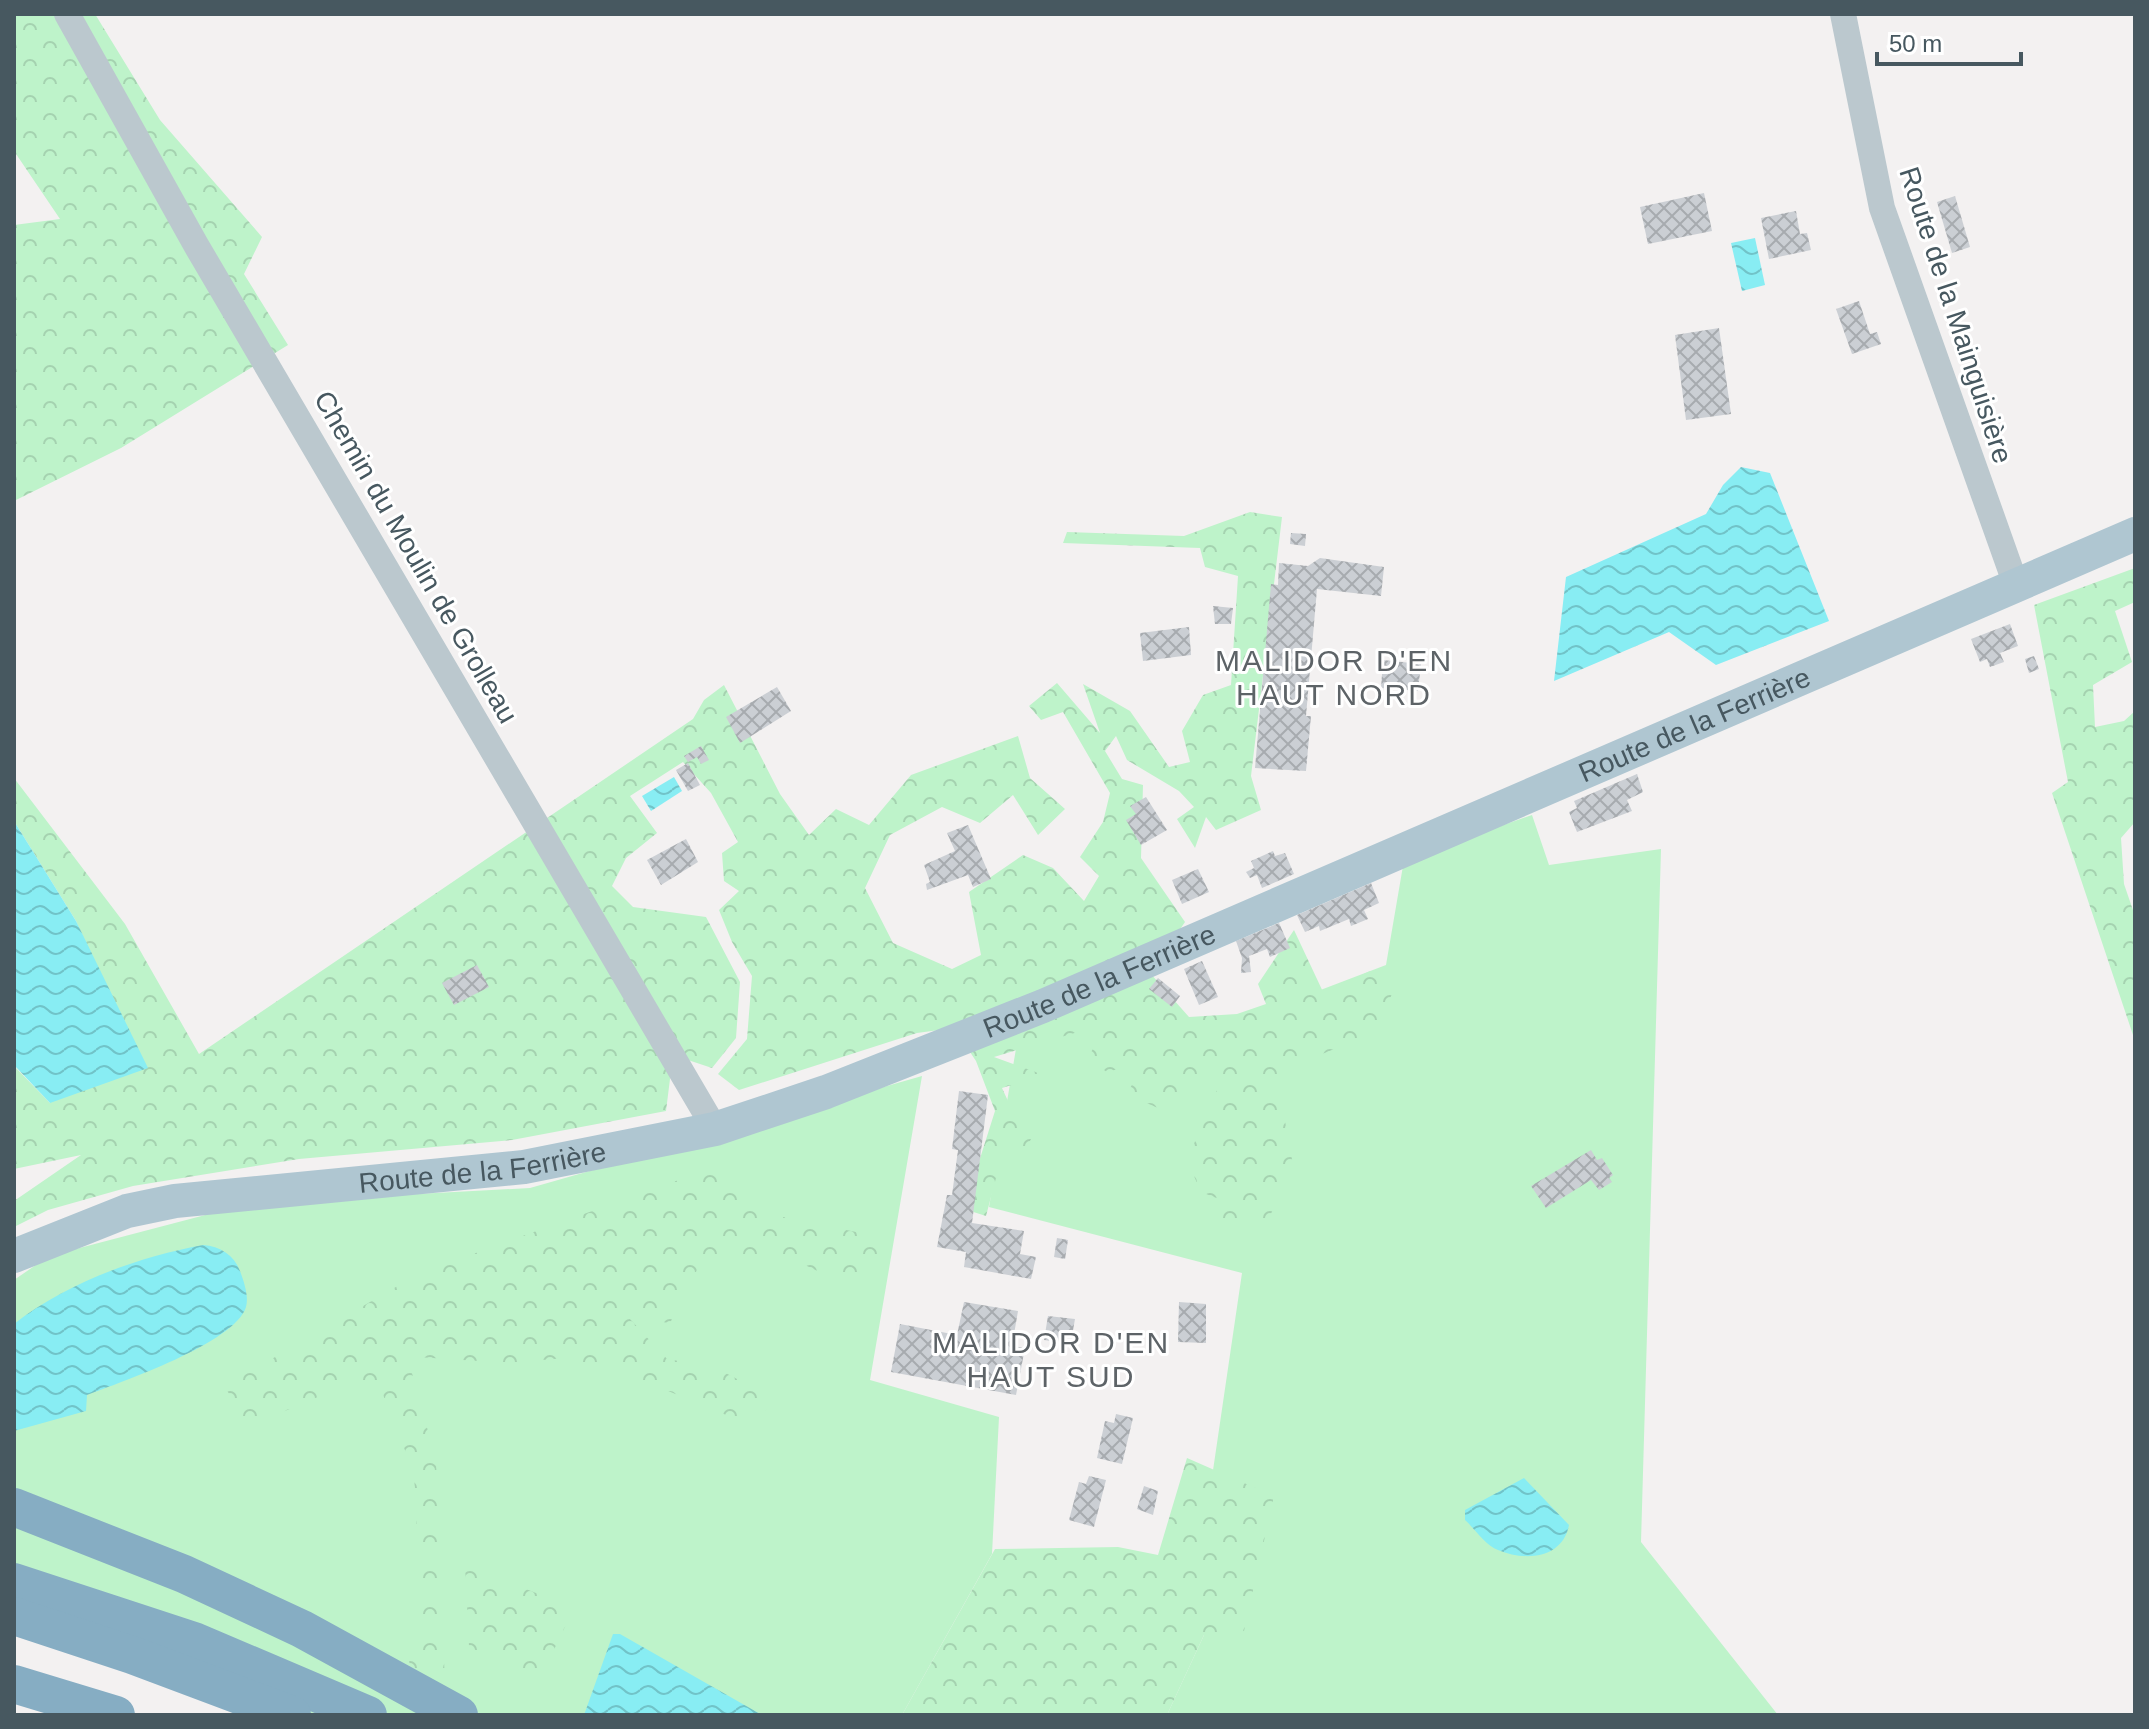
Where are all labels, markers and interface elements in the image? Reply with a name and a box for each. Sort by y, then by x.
scale bar [1877,16,2021,66]
text: 50 m [1889,30,1942,57]
street label: Route de la Mainguisière [1893,163,2019,467]
street label: Chemin du Moulin de Grolleau [308,385,524,729]
district label: MALIDOR D'EN HAUT NORD [1215,644,1453,711]
street label: Route de la Ferrière [1574,661,1815,788]
street label: Route de la Ferrière [979,918,1220,1044]
street label: Route de la Ferrière [357,1136,609,1199]
district label: MALIDOR D'EN HAUT SUD [932,1326,1170,1393]

